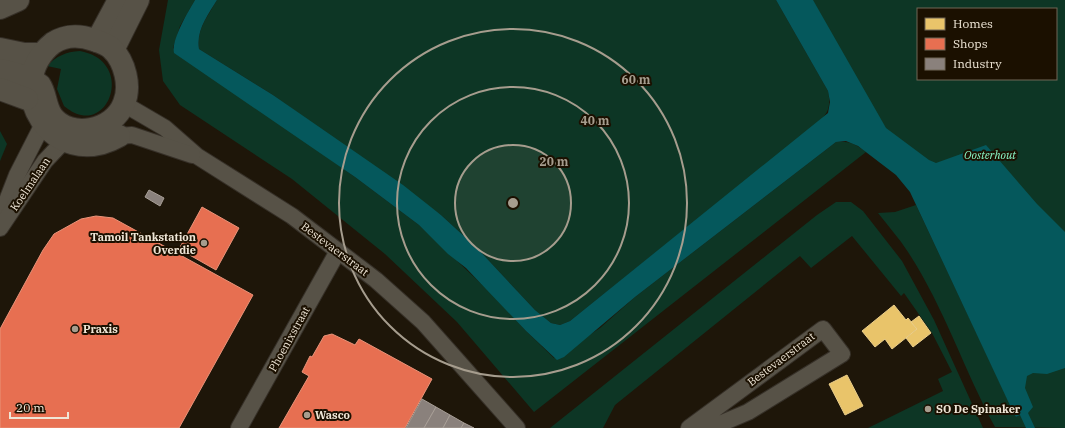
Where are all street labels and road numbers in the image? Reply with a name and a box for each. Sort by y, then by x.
street label: Koelmalaan [7,154,53,214]
street label: Bestevaerstraat [299,219,372,279]
street label: Phoenixstraat [265,304,313,374]
street label: Bestevaerstraat [745,329,818,389]

